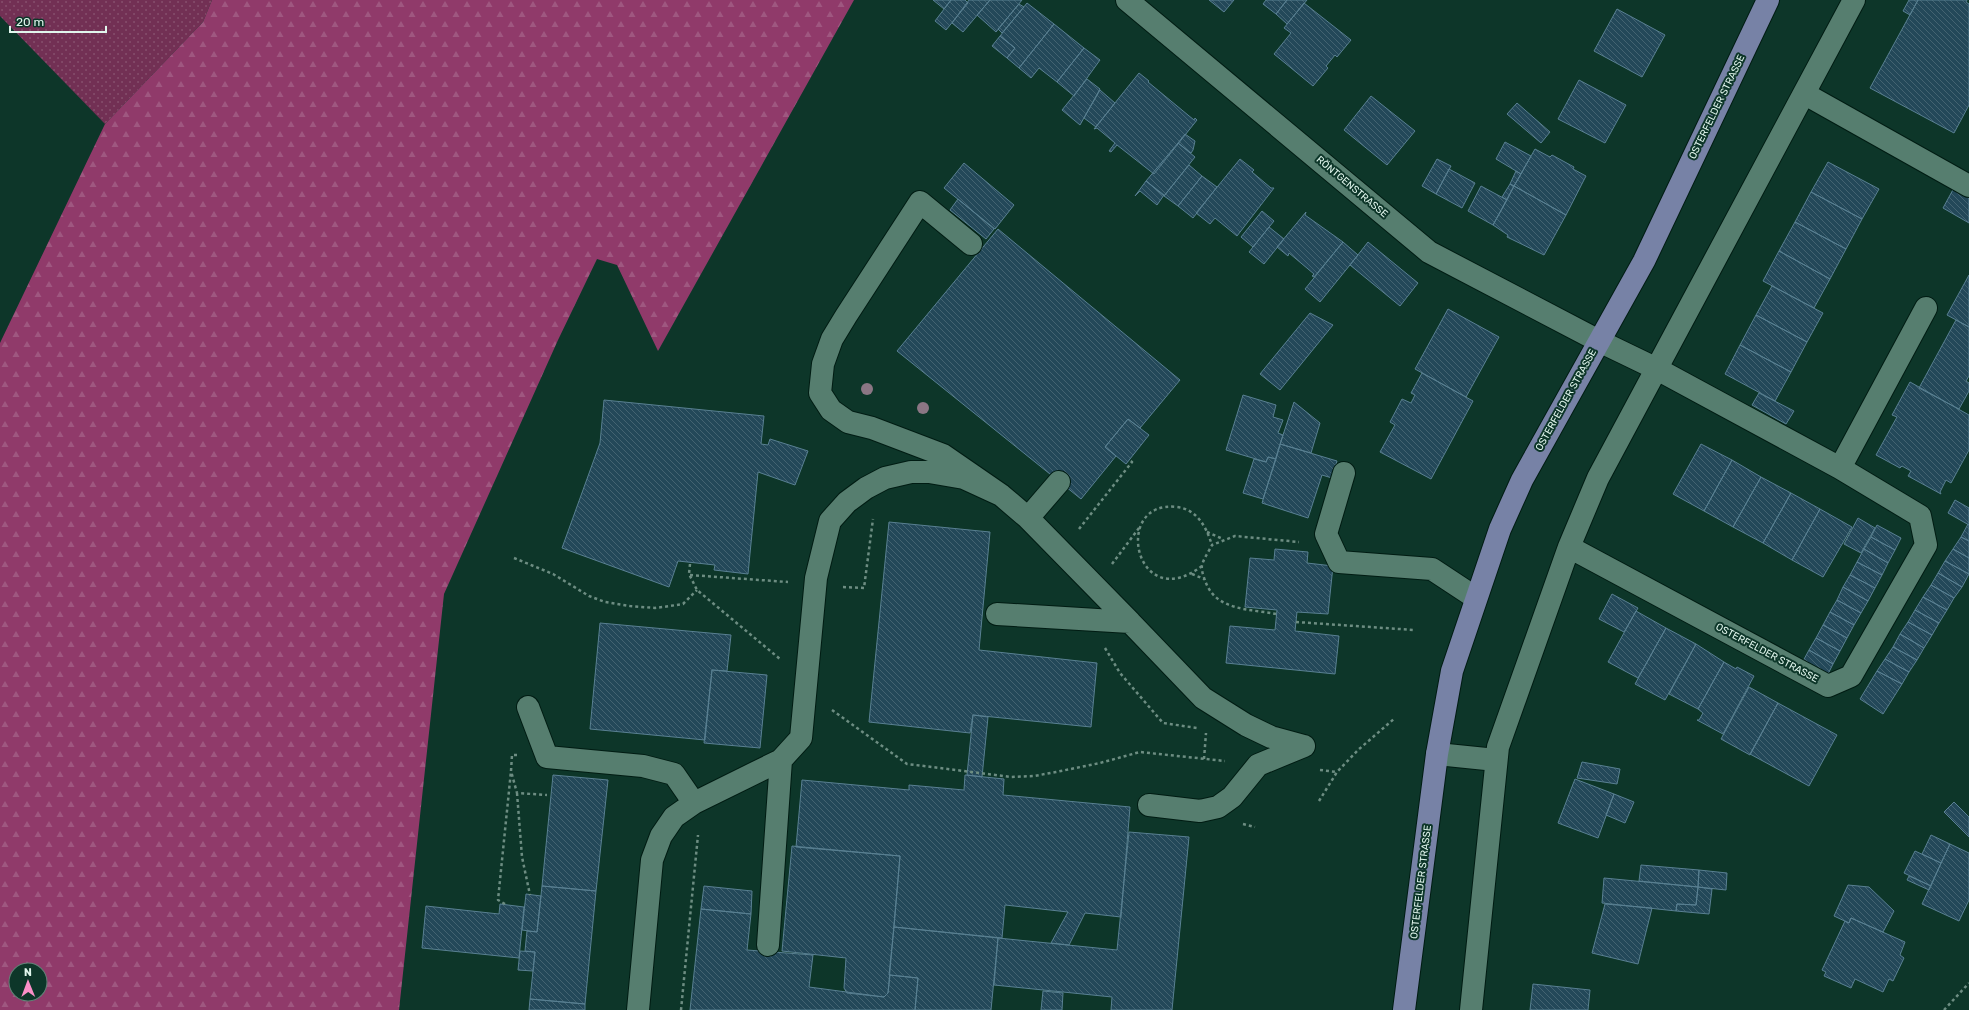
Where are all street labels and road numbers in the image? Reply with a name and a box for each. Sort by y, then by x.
street label: OSTERFELDER STRASSE [1687,53,1747,161]
street label: RÖNTGENSTRASSE [1314,154,1390,220]
street label: OSTERFELDER STRASSE [1533,347,1599,453]
street label: OSTERFELDER STRASSE [1714,621,1820,685]
street label: OSTERFELDER STRASSE [1408,825,1434,939]

